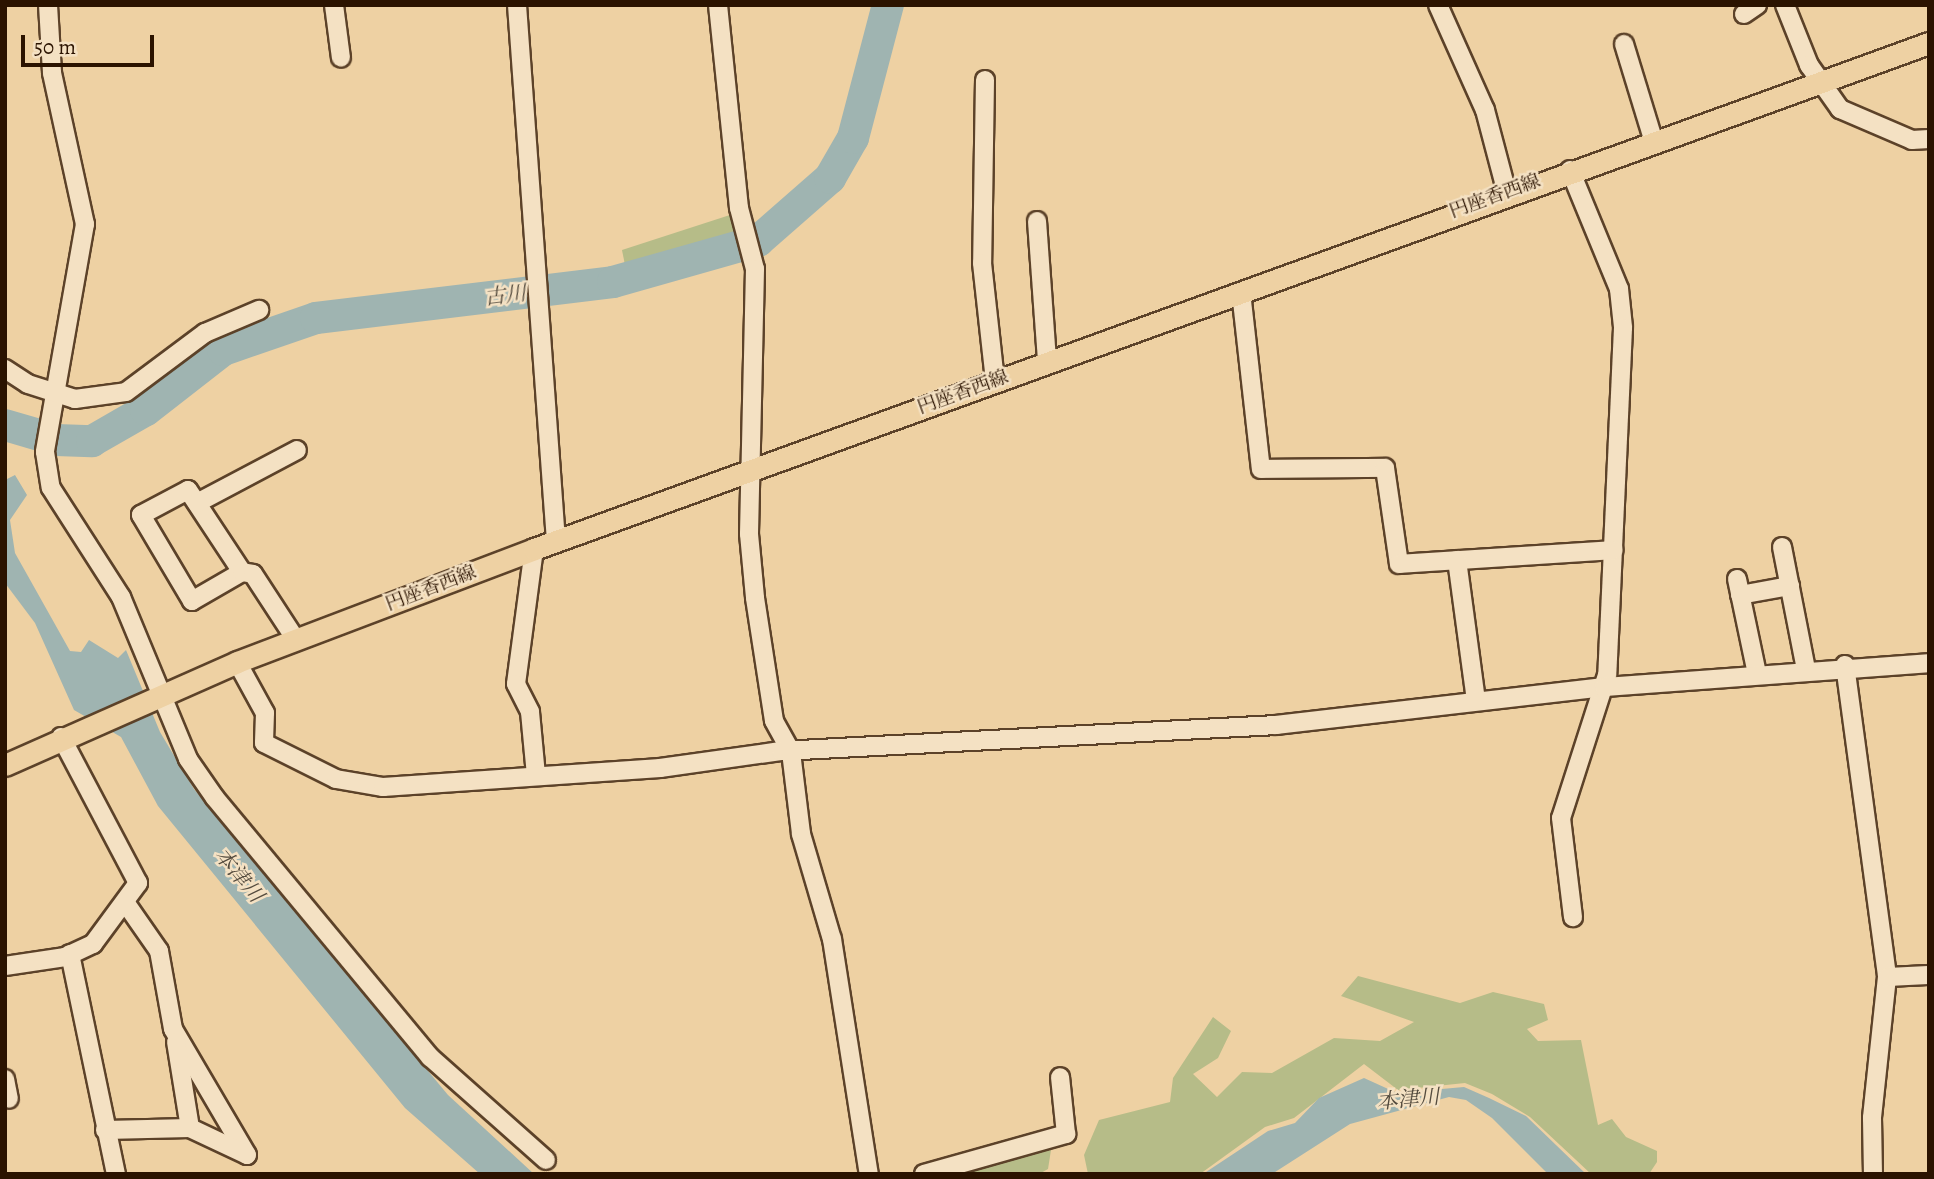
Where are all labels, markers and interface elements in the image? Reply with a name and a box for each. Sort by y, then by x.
scale bar [24,21,158,65]
text: 50 m [34,33,76,61]
street label: 円座香西線 [1446,170,1544,224]
water label: 古川 [483,280,527,310]
street label: 円座香西線 [914,366,1012,420]
street label: 円座香西線 [383,561,479,617]
water label: 本津川 [209,843,269,907]
water label: 本津川 [1376,1084,1440,1114]

